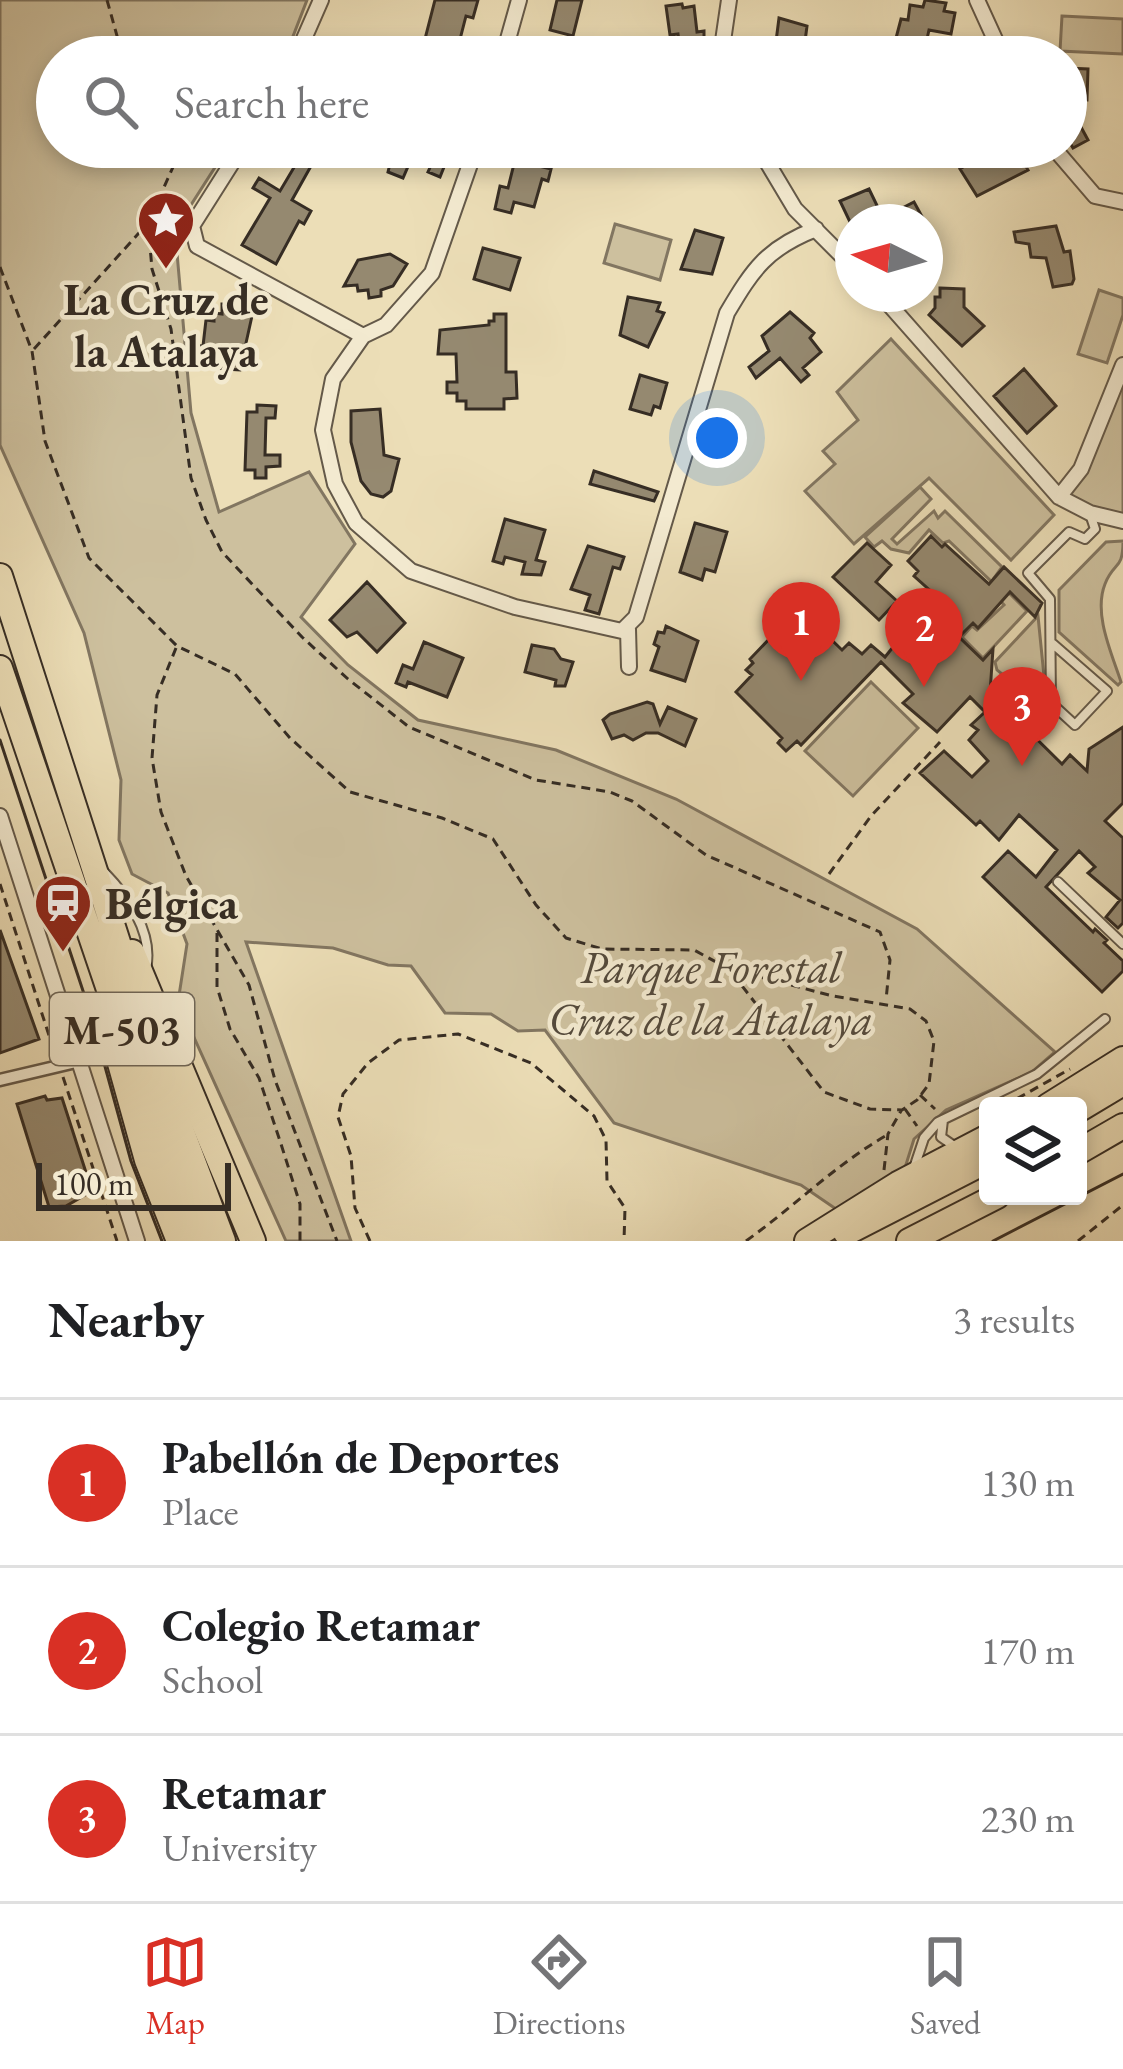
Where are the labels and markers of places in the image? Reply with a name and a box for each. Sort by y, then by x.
place icon: La Cruz de la Atalaya [135,189,197,271]
place label: La Cruz de la Atalaya [63,270,269,380]
pin: 1 [762,582,840,681]
pin: 2 [885,588,963,687]
pin: 3 [983,667,1061,766]
station icon: Bélgica [32,872,94,954]
place label: Bélgica [105,874,238,933]

